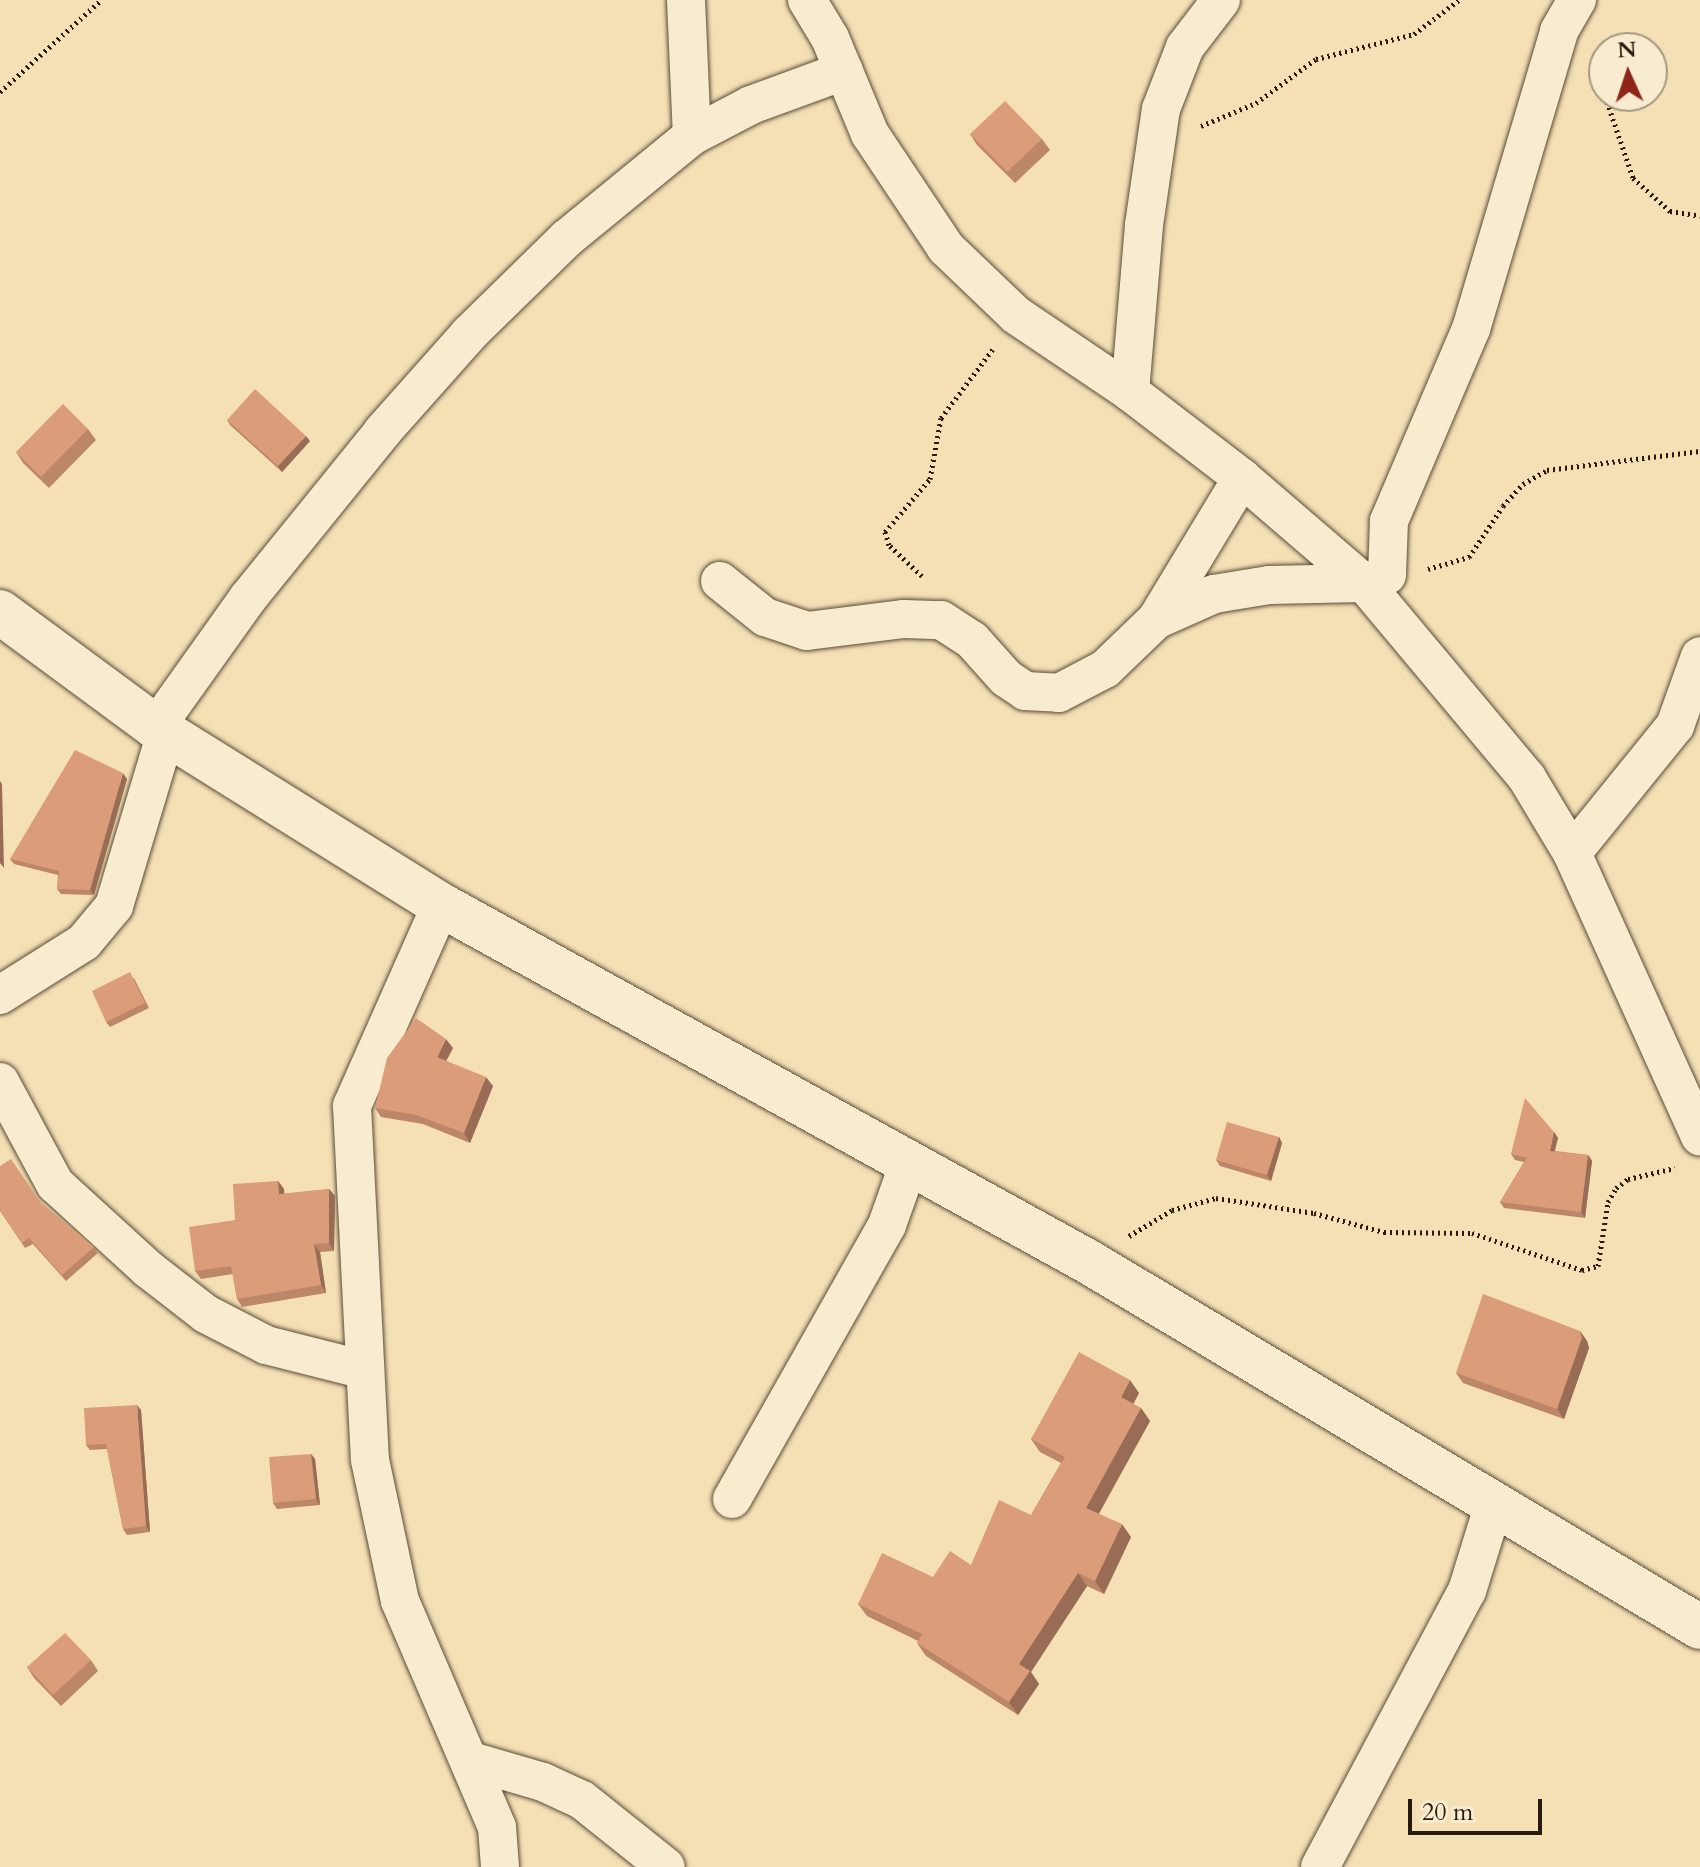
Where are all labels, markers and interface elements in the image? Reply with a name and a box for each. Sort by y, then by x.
north arrow [1588,32,1668,112]
text: N [1617,35,1637,66]
scale bar [1412,1783,1546,1833]
text: 20 m [1422,1796,1473,1829]

